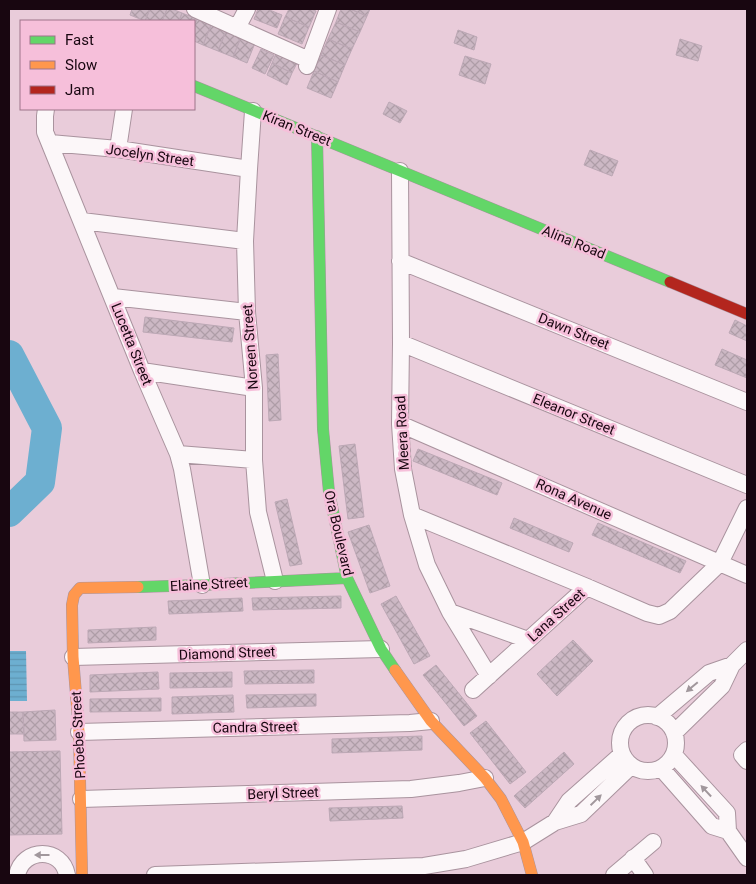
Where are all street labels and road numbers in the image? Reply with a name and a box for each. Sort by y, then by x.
street label: Kiran Street [260,107,334,149]
street label: Jocelyn Street [105,141,195,169]
street label: Alina Road [540,222,608,262]
street label: Lucetta Street [108,301,156,388]
street label: Noreen Street [239,303,261,390]
street label: Dawn Street [536,309,612,353]
street label: Eleanor Street [531,390,618,438]
street label: Meera Road [392,395,412,471]
street label: Rona Avenue [534,475,614,523]
street label: Ora Boulevard [321,489,357,577]
street label: Elaine Street [170,574,249,594]
street label: Lana Street [524,585,588,645]
street label: Diamond Street [178,643,276,663]
street label: Phoebe Street [68,690,88,779]
street label: Candra Street [212,718,298,736]
street label: Beryl Street [247,784,319,802]

